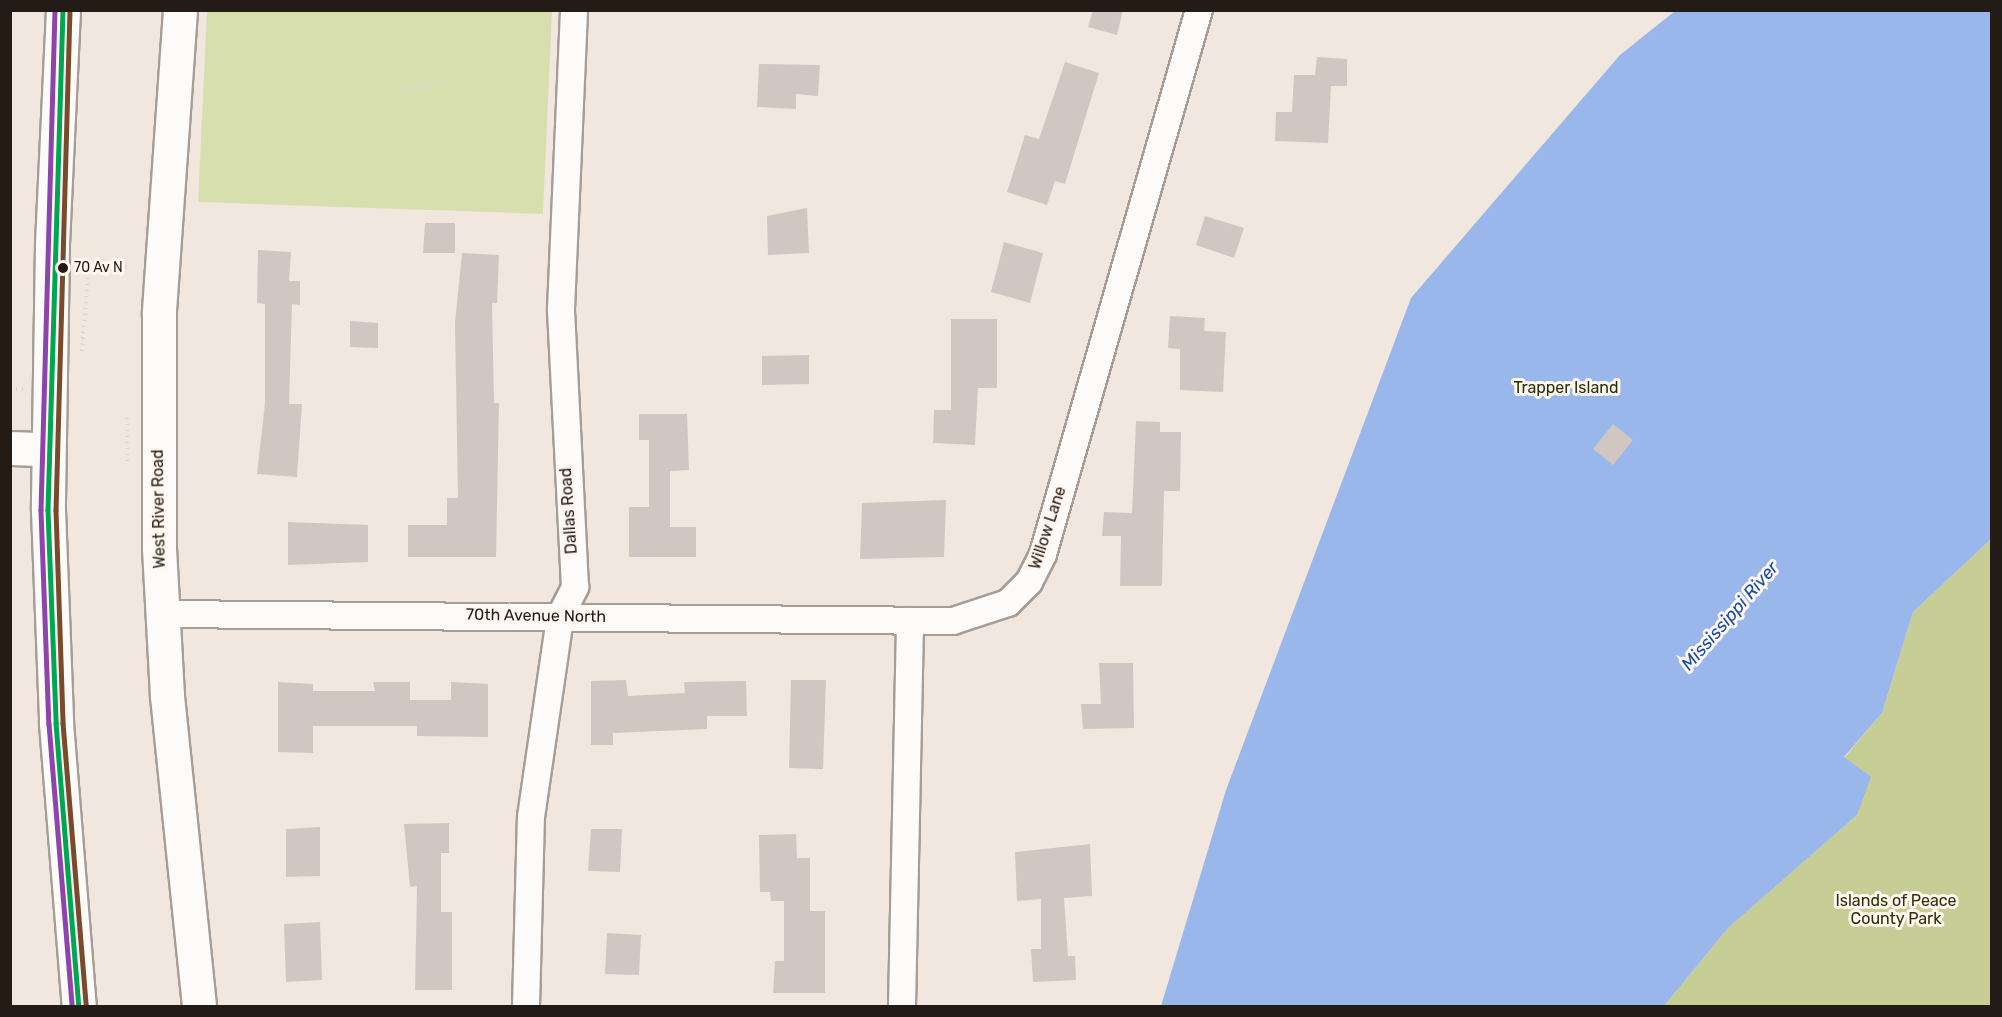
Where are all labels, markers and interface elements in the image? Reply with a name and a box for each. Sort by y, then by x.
place label: 70 Av N [74,260,123,276]
marker: 70 Av N [57,262,69,274]
park label: Trapper Island [1513,378,1619,398]
street label: West River Road [148,449,170,569]
street label: Dallas Road [556,467,582,555]
street label: Willow Lane [1025,484,1071,572]
water label: Mississippi River [1677,557,1783,675]
street label: 70th Avenue North [466,605,606,627]
park label: Islands of Peace County Park [1835,891,1957,929]

